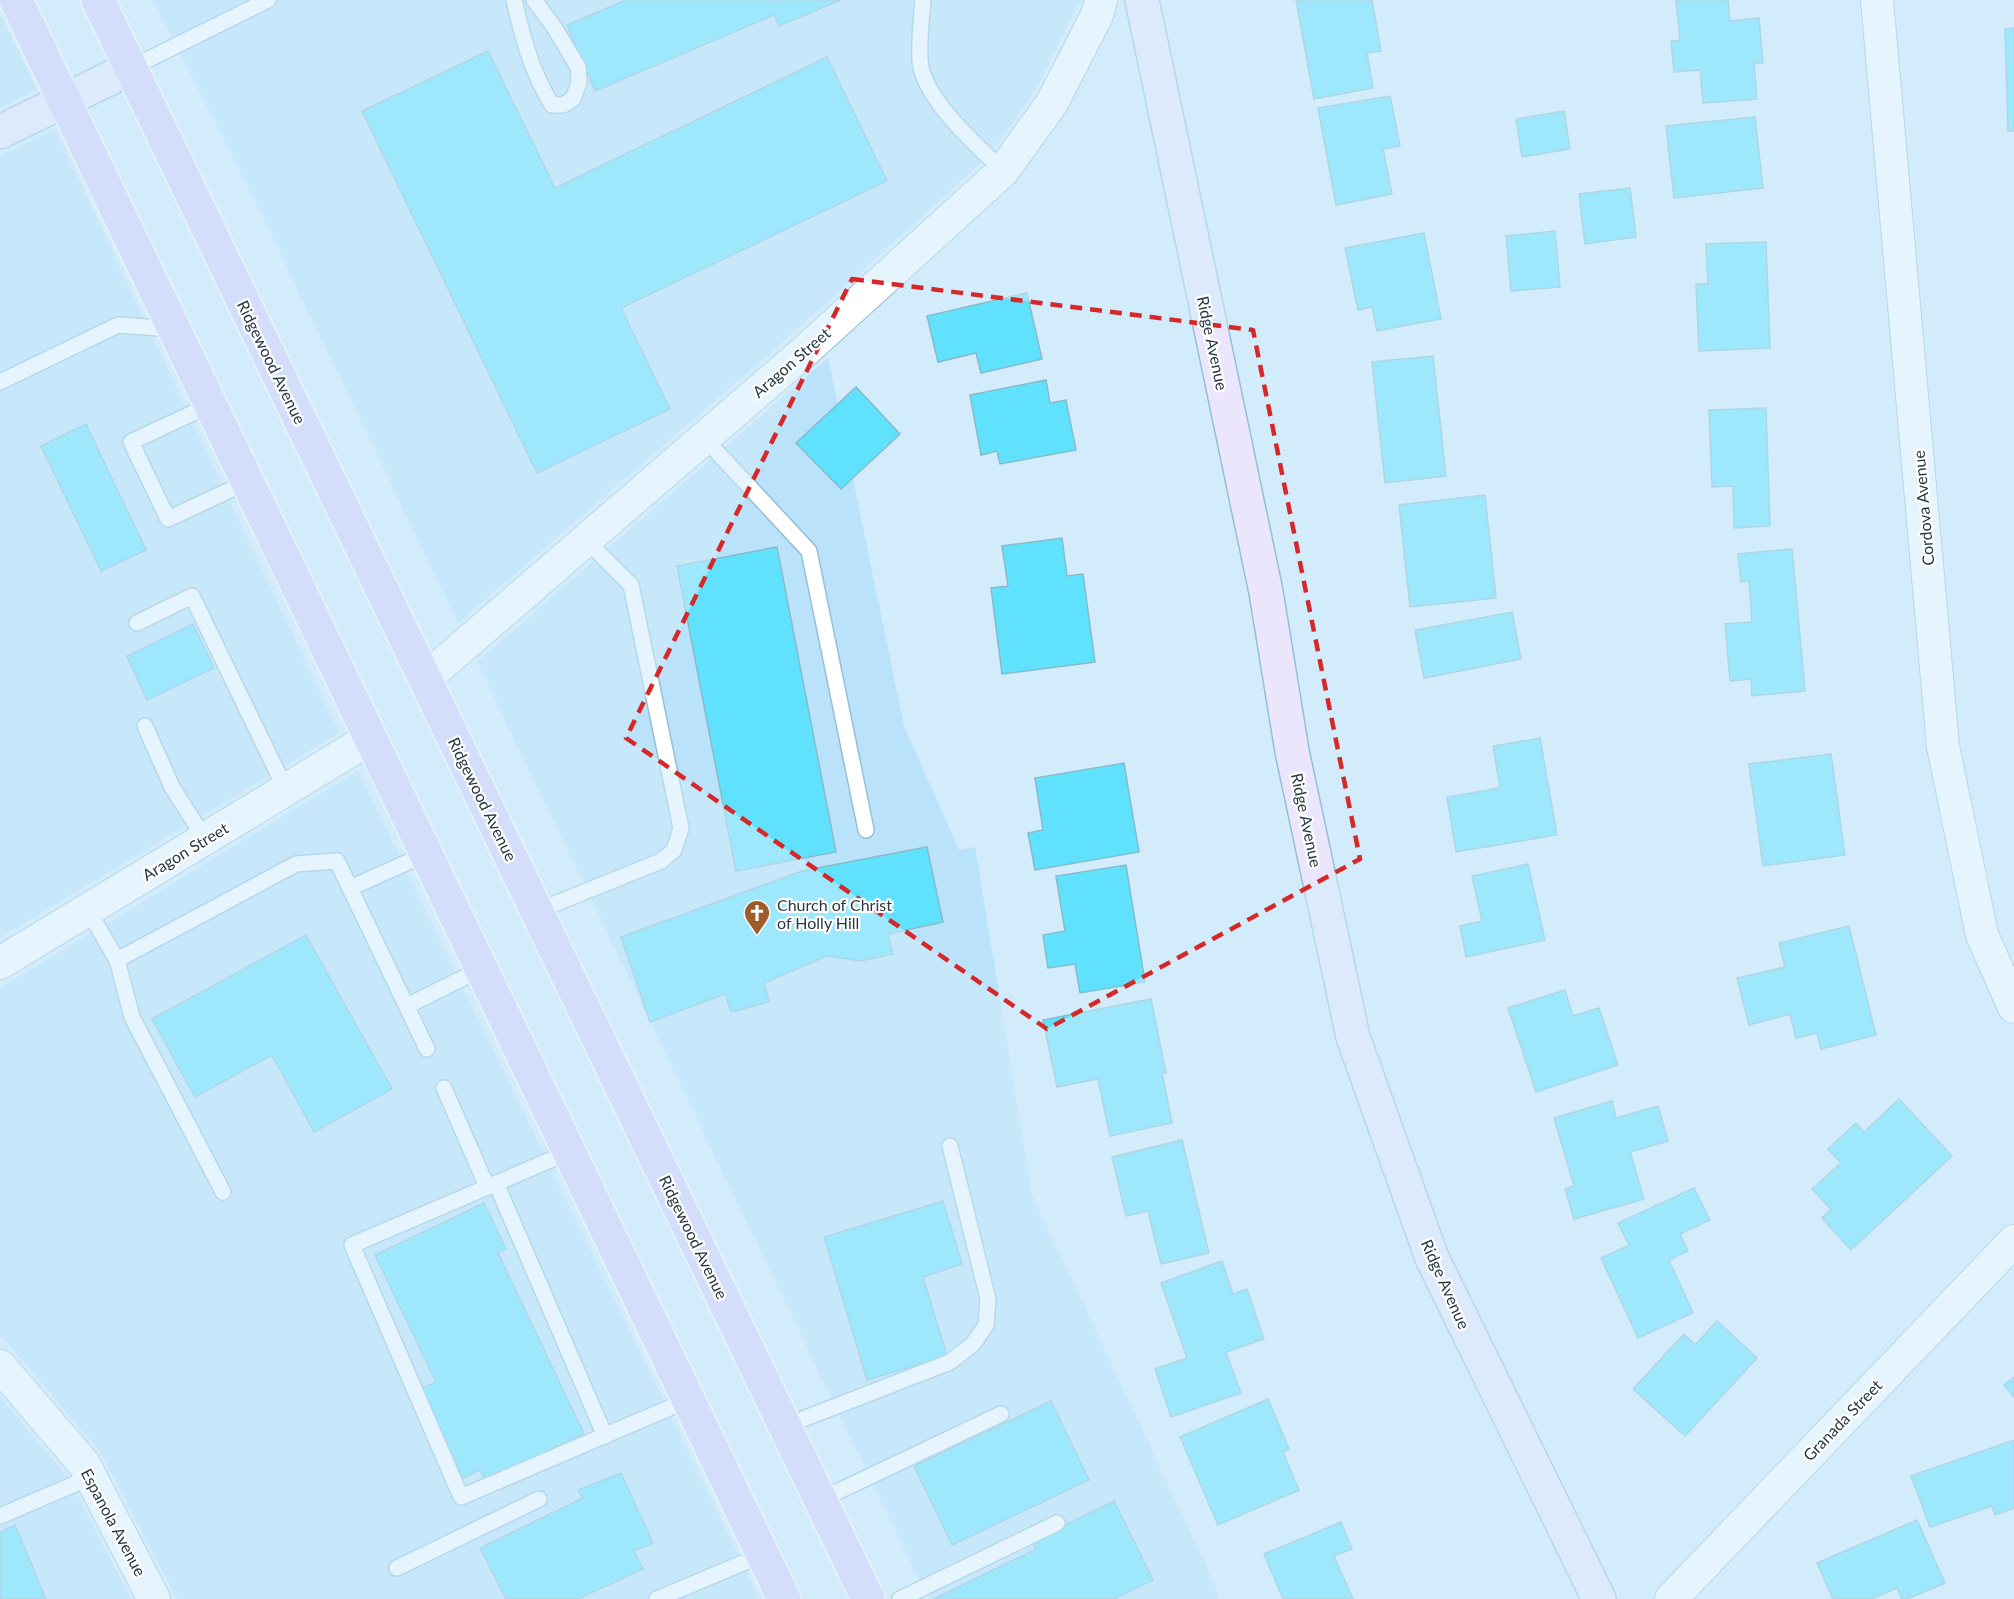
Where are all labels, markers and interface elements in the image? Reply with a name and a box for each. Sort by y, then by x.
street label: Ridge Avenue [1194,294,1232,392]
street label: Ridgewood Avenue [234,297,310,427]
street label: Aragon Street [748,323,834,401]
street label: Cordova Avenue [1909,450,1937,566]
street label: Ridgewood Avenue [445,734,521,864]
street label: Ridge Avenue [1288,771,1326,869]
street label: Aragon Street [139,818,232,884]
place label: Church of Christ of Holly Hill [777,895,892,932]
church icon: Church of Christ of Holly Hill [742,898,772,936]
street label: Ridgewood Avenue [656,1172,732,1302]
street label: Ridge Avenue [1418,1236,1474,1332]
street label: Granada Street [1799,1375,1886,1464]
street label: Espanola Avenue [78,1465,150,1579]

